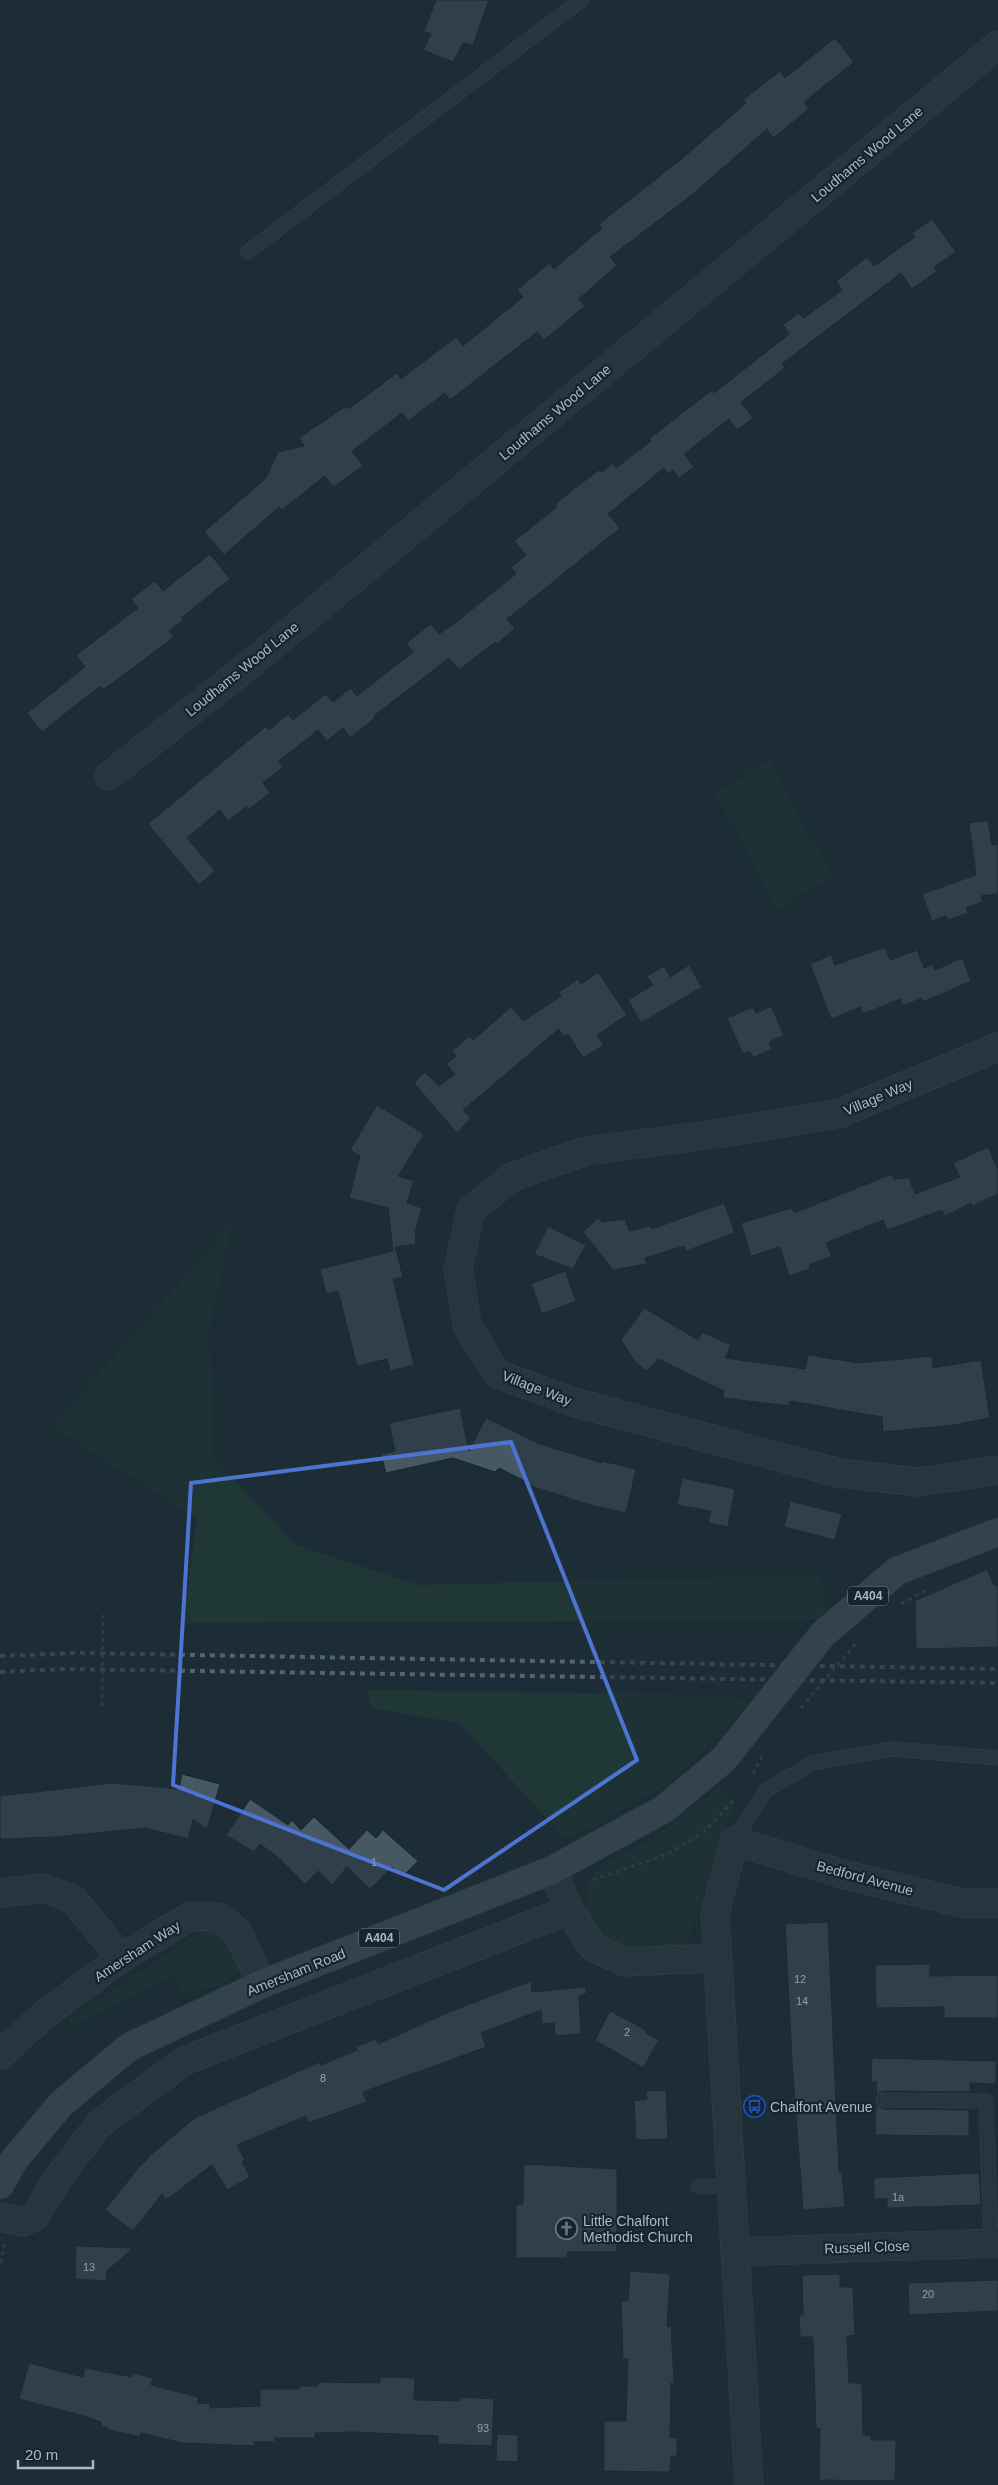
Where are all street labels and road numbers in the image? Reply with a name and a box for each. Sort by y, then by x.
street label: Loudhams Wood Lane [808,103,926,205]
street label: Loudhams Wood Lane [496,361,614,463]
street label: Loudhams Wood Lane [182,618,302,719]
street label: Village Way [841,1075,915,1119]
street label: Village Way [500,1367,574,1409]
road number: A404 [848,1586,888,1605]
street label: Bedford Avenue [815,1857,915,1899]
street label: Amersham Way [91,1917,183,1985]
road number: A404 [359,1929,399,1948]
street label: Amersham Road [244,1945,348,1999]
street label: Russell Close [824,2238,910,2256]

